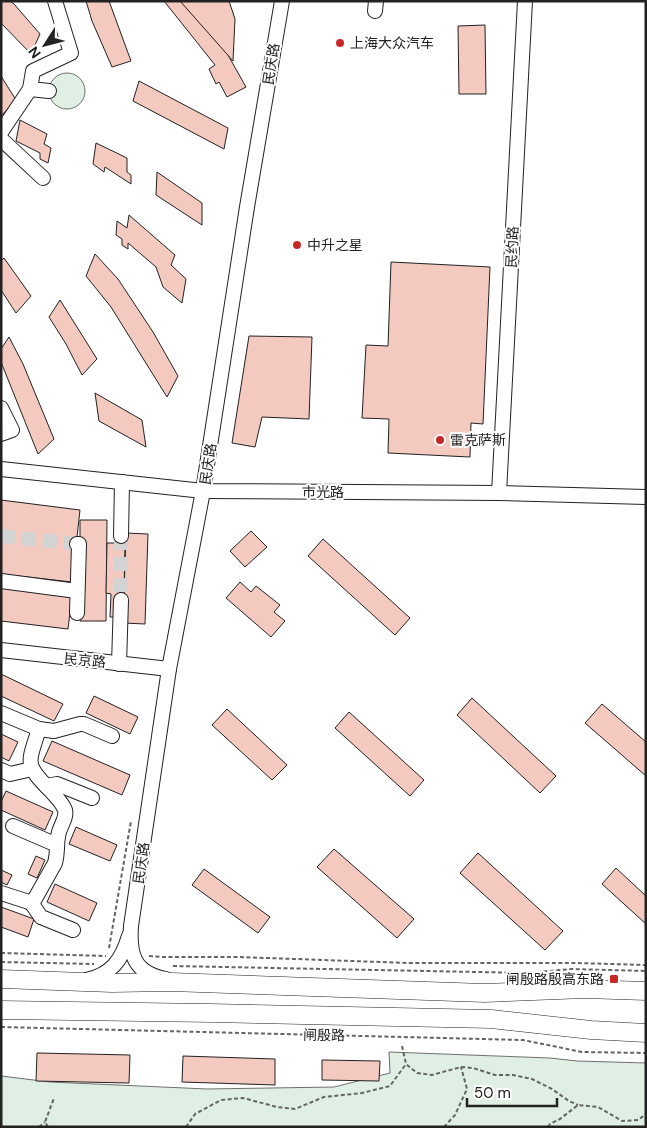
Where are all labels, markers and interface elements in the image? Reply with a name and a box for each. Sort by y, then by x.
north arrow [20,20,70,70]
place label: 上海大众汽车 [350,34,434,52]
marker: 上海大众汽车 [334,37,346,49]
street label: 民庆路 [259,42,283,86]
text: N [24,43,45,62]
street label: 民约路 [502,226,522,268]
place label: 中升之星 [307,236,363,254]
marker: 中升之星 [291,239,303,251]
place label: 雷克萨斯 [450,431,506,449]
marker: 雷克萨斯 [434,434,446,446]
street label: 民庆路 [196,442,220,486]
street label: 市光路 [302,483,344,501]
street label: 民京路 [63,649,107,671]
street label: 民庆路 [129,841,153,885]
place label: 闸殷路殷高东路 [506,970,604,988]
marker: 闸殷路殷高东路 [608,973,620,985]
street label: 闸殷路 [303,1026,345,1044]
scale bar [467,1076,557,1108]
text: 50 m [474,1083,511,1103]

